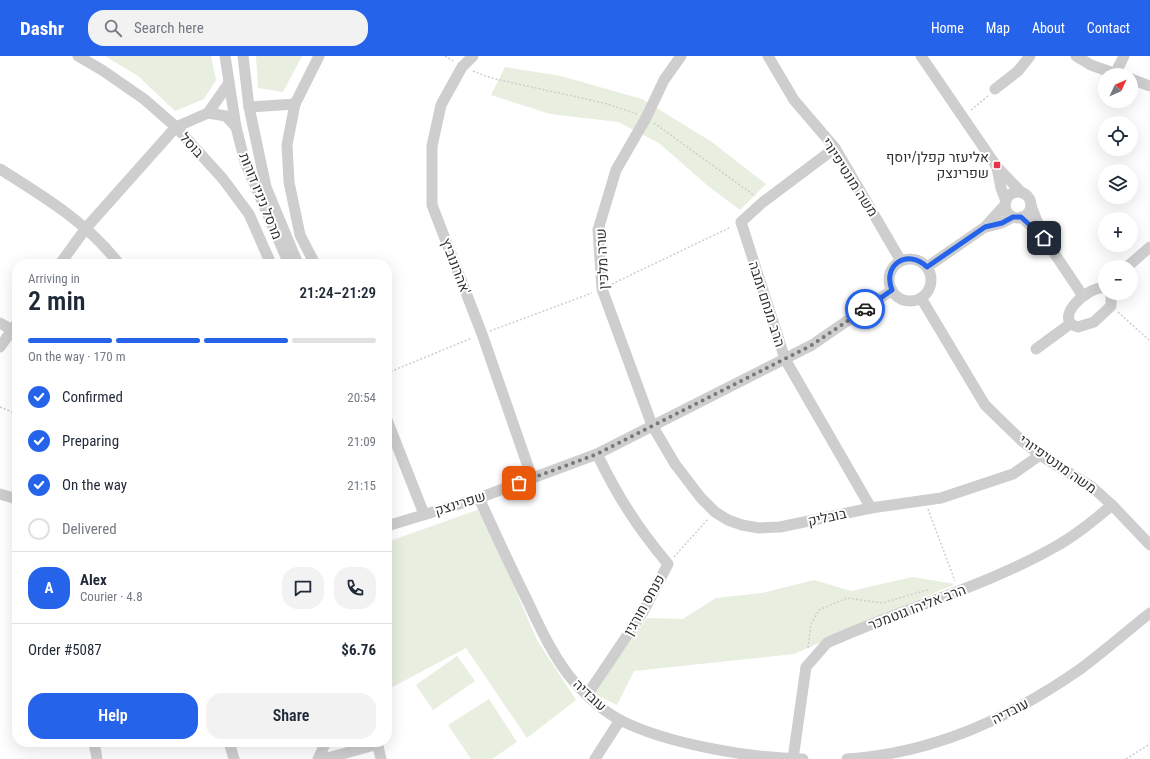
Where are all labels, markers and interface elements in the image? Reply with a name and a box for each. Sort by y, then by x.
search box [88,10,368,46]
text: Dashr [20,17,64,40]
icon: search [102,17,124,39]
text: Search here [134,19,204,37]
text: Home [931,20,964,36]
text: Map [986,20,1010,36]
text: About [1032,20,1065,36]
text: Contact [1087,20,1130,36]
north arrow [1098,68,1138,108]
map controls [1098,68,1138,300]
button: locate [1098,116,1138,156]
street label: בוסל [177,129,208,161]
street label: משה מונטיפיורי [819,135,881,219]
place label: אליעזר קפלן/יוסף שפרינצק [886,149,989,181]
street label: מרסל ניניו דורות [236,150,286,242]
marker: אליעזר קפלן/יוסף שפרינצק [992,160,1002,170]
button: layers [1098,164,1138,204]
button: + [1098,212,1138,252]
pin [1027,221,1061,255]
icon: home [1033,227,1055,249]
street label: שרה מלכין [592,228,612,290]
street label: אהרונוביץ' [438,236,474,296]
street label: הרב מנחם זמבה [746,259,788,349]
button: − [1098,260,1138,300]
text: Arriving in [28,271,80,286]
text: 21:24–21:29 [299,284,376,302]
text: 2 min [28,286,86,316]
courier [845,289,885,329]
icon: car [854,298,876,320]
text: On the way · 170 m [28,349,125,364]
icon: check [28,386,50,408]
text: Confirmed [62,388,123,406]
text: 20:54 [347,390,376,405]
icon: check [28,430,50,452]
street label: משה מונטיפיורי [1016,431,1100,497]
text: Preparing [62,432,119,450]
text: 21:09 [347,434,376,449]
pin [502,466,536,500]
icon: bag [508,472,530,494]
icon: check [28,474,50,496]
text: On the way [62,476,127,494]
text: 21:15 [347,478,376,493]
street label: שפרינצק [433,488,487,518]
street label: בובליק [806,505,848,529]
text: Delivered [62,520,117,538]
button: chat [282,567,324,609]
button: phone [334,567,376,609]
text: Alex [80,571,107,589]
street label: פנחס חורגין [620,572,668,638]
text: A [45,579,53,597]
street label: הרב אליהו גוטמכר [866,581,968,633]
text: Courier · 4.8 [80,589,143,604]
text: Order #5087 [28,641,102,659]
text: $6.76 [341,641,376,659]
street label: עובדיה [570,676,610,714]
button: Help [28,693,198,739]
button: Share [206,693,376,739]
street label: עובדיה [989,695,1031,727]

